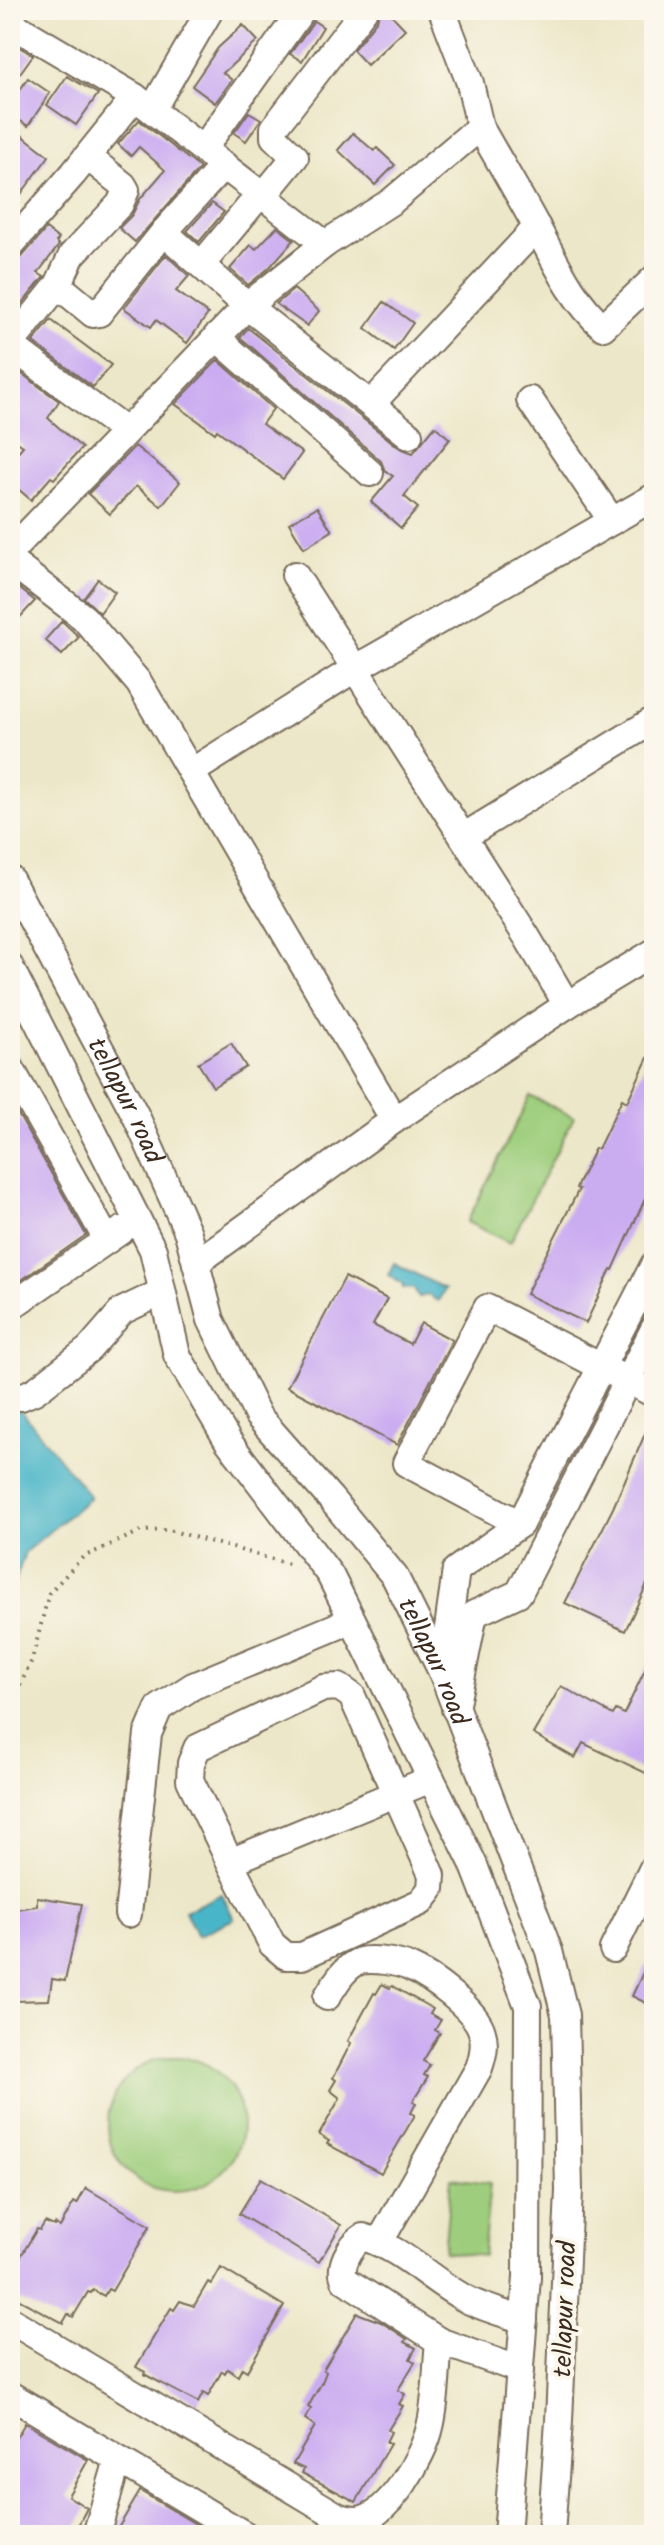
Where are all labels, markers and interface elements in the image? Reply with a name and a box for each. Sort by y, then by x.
street label: tellapur road [75,1031,174,1172]
street label: tellapur road [386,1591,480,1733]
street label: tellapur road [543,2239,589,2378]

